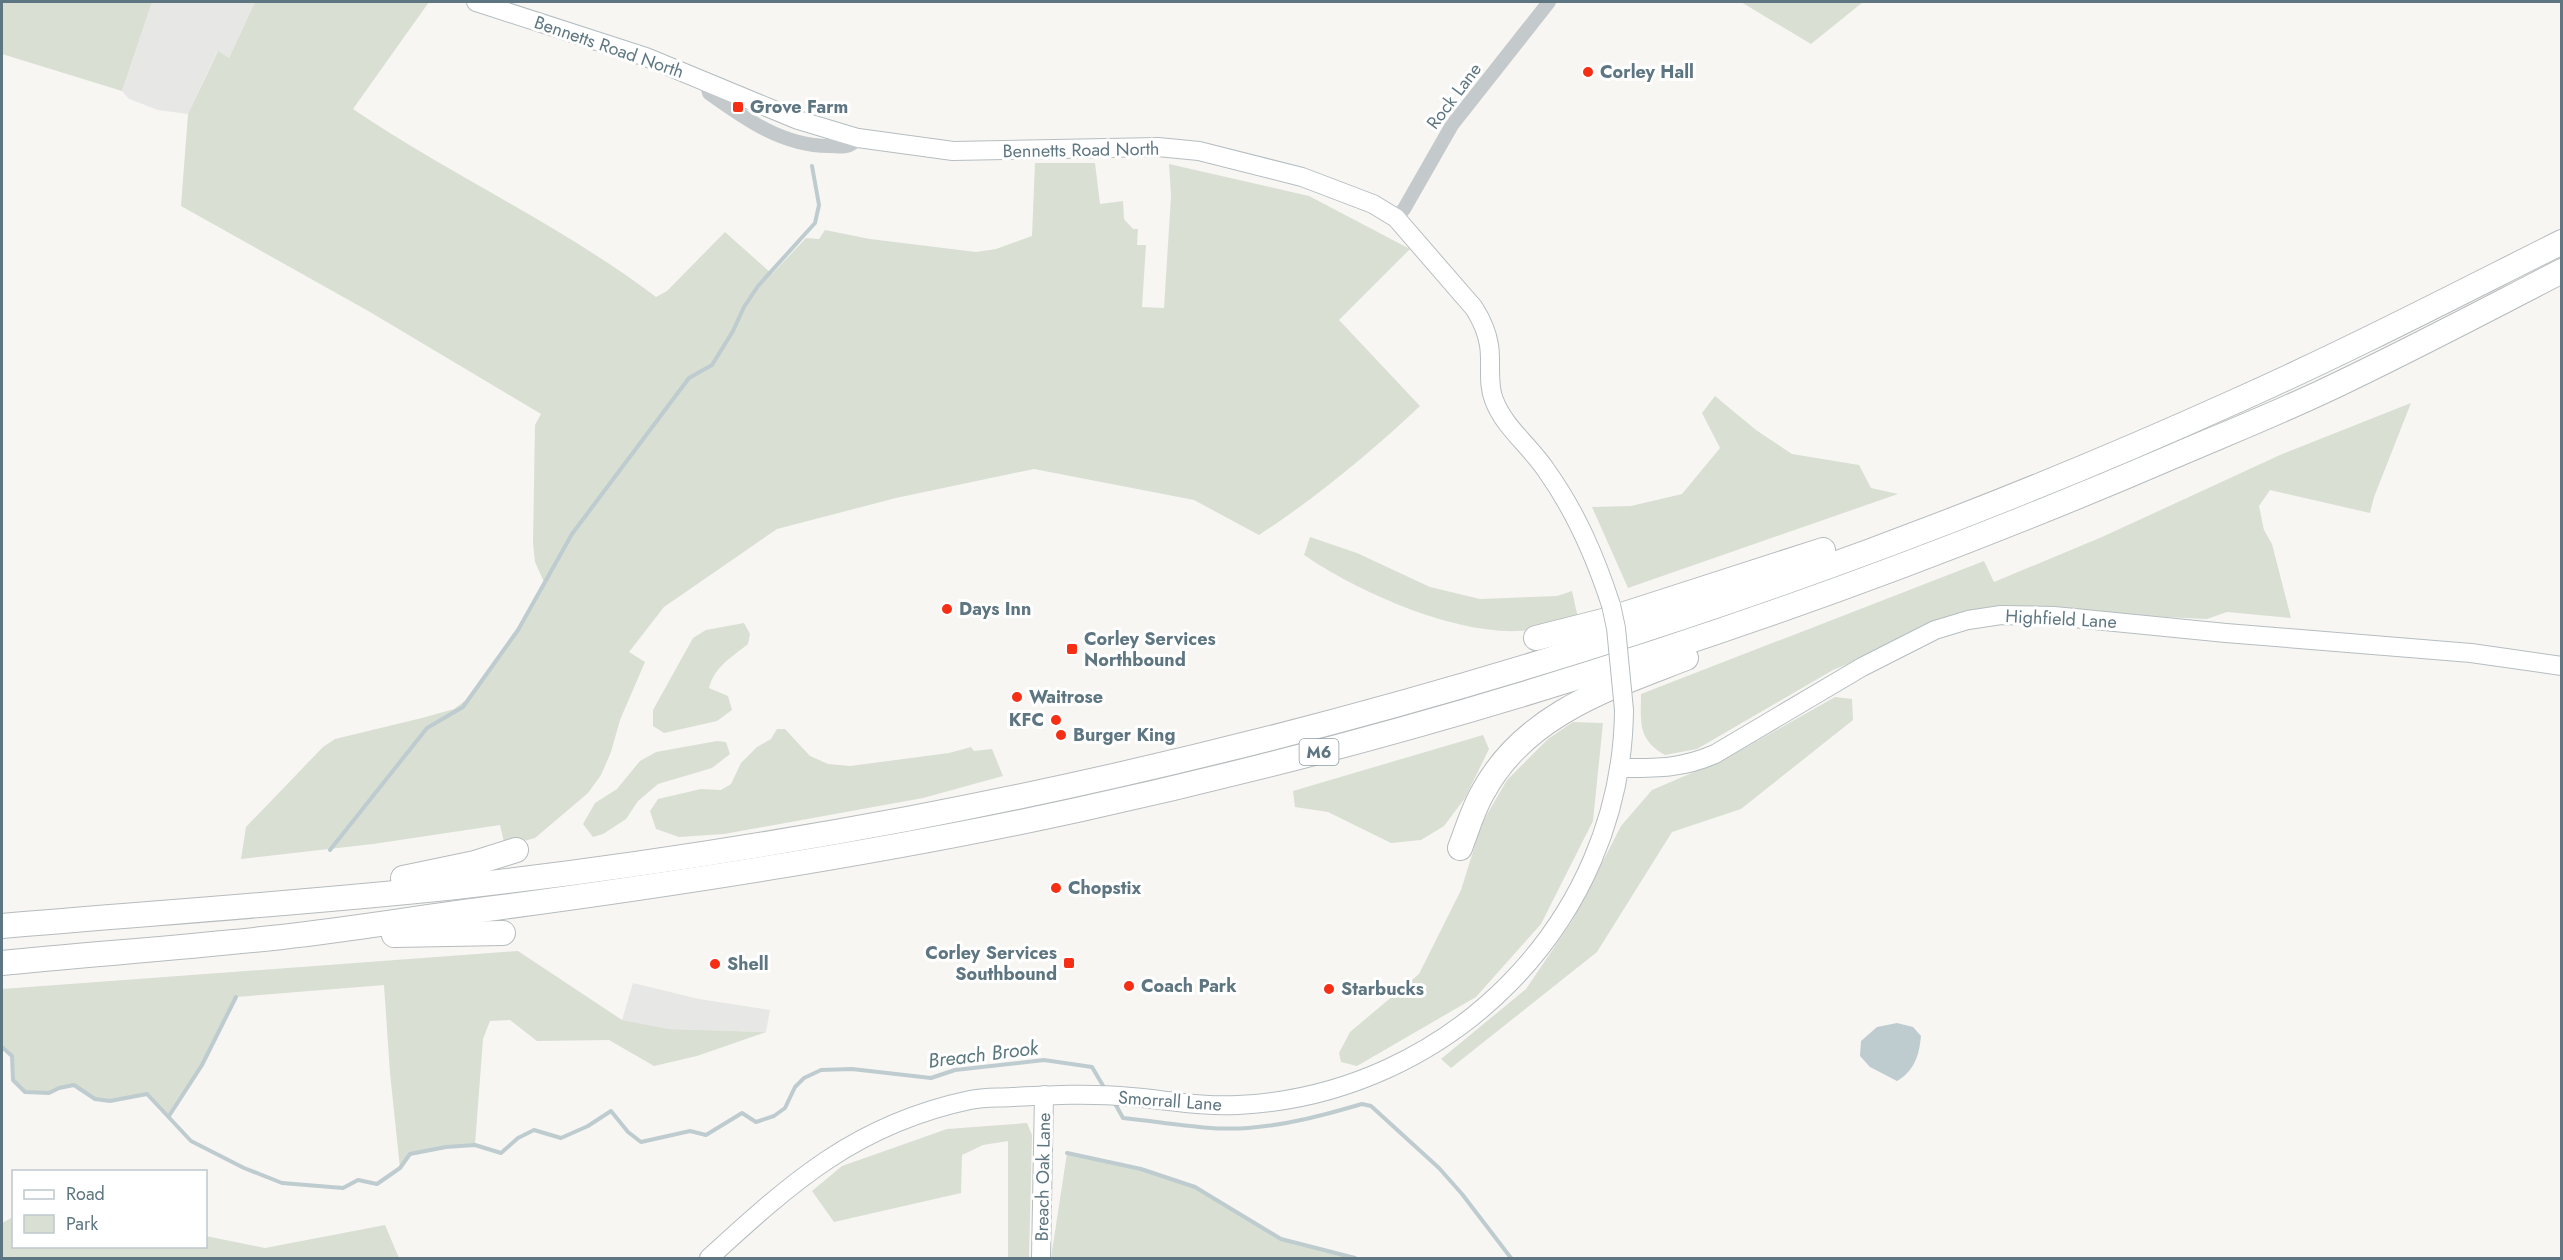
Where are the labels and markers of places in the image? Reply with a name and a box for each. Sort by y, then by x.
place label: Corley Hall [1600,59,1694,85]
marker: Corley Hall [1581,65,1595,79]
place label: Grove Farm [750,94,848,120]
marker: Grove Farm [731,100,745,114]
place label: Days Inn [959,596,1031,622]
marker: Days Inn [940,602,954,616]
place label: Corley Services Northbound [1084,626,1216,673]
marker: Corley Services Northbound [1065,642,1079,656]
place label: Waitrose [1029,684,1103,710]
marker: Waitrose [1010,690,1024,704]
place label: KFC [1009,707,1044,733]
marker: KFC [1049,713,1063,727]
place label: Burger King [1073,722,1175,748]
marker: Burger King [1054,728,1068,742]
place label: Chopstix [1068,875,1141,901]
marker: Chopstix [1049,881,1063,895]
place label: Corley Services Southbound [925,940,1057,987]
place label: Shell [727,951,769,977]
marker: Corley Services Southbound [1062,956,1076,970]
marker: Shell [708,957,722,971]
place label: Coach Park [1141,973,1237,999]
place label: Starbucks [1341,976,1424,1002]
marker: Coach Park [1122,979,1136,993]
marker: Starbucks [1322,982,1336,996]

